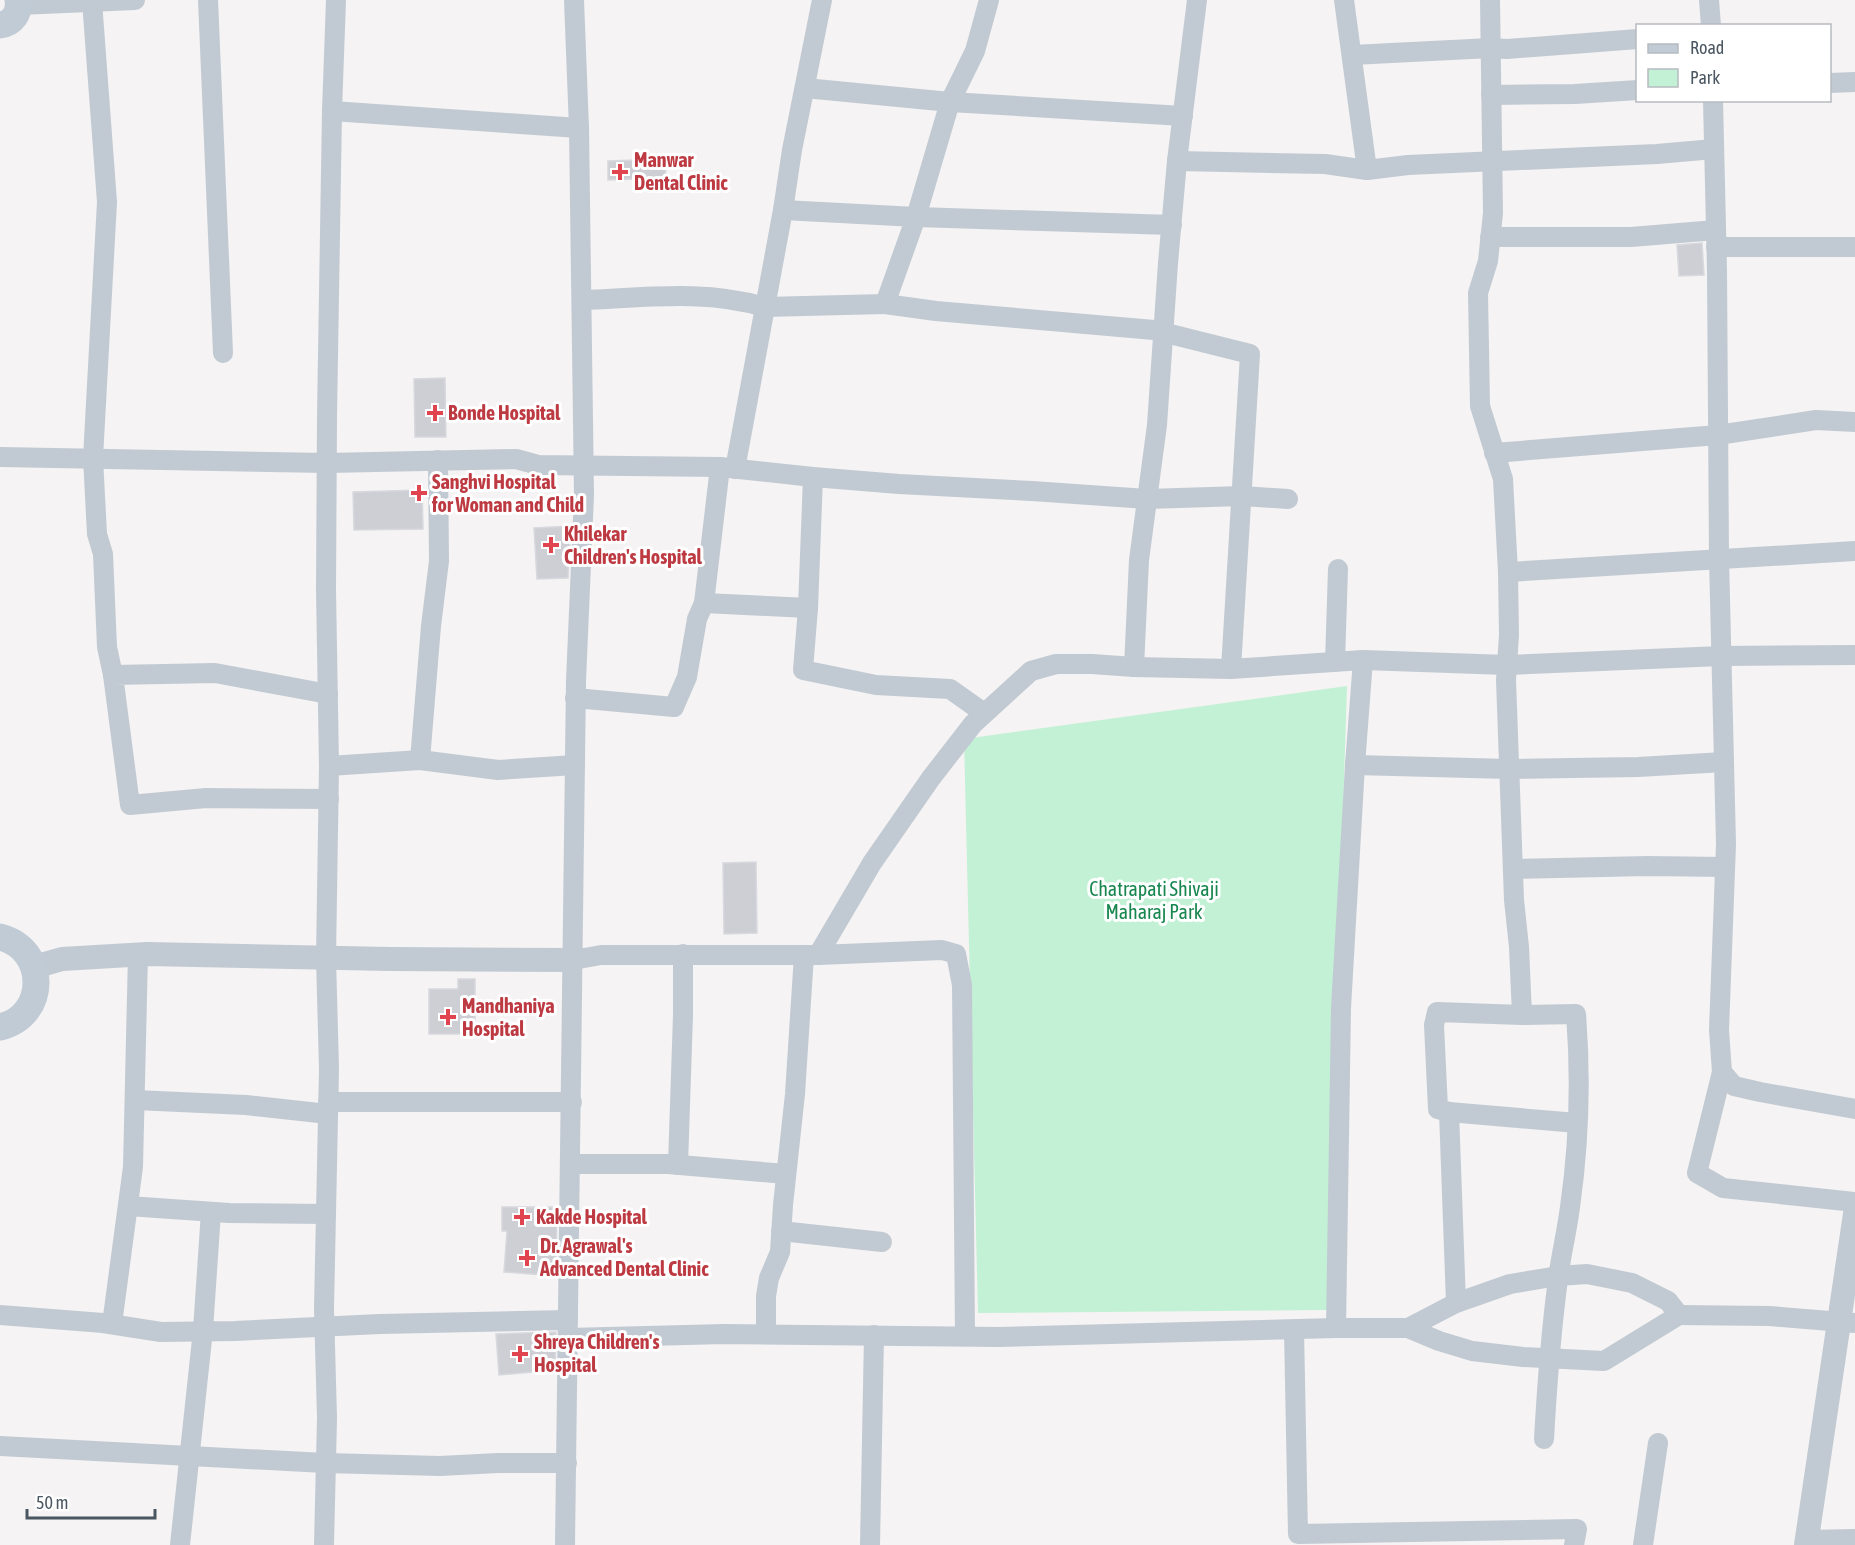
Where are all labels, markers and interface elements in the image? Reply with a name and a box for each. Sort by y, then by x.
legend [1636,24,1831,102]
text: Road [1690,37,1724,58]
text: Park [1690,67,1720,88]
place label: Manwar Dental Clinic [634,148,728,194]
marker: Manwar Dental Clinic [611,163,629,181]
place label: Bonde Hospital [448,401,561,424]
marker: Bonde Hospital [426,404,444,422]
place label: Sanghvi Hospital for Woman and Child [431,470,584,516]
marker: Sanghvi Hospital for Woman and Child [410,484,428,502]
place label: Khilekar Children's Hospital [564,522,702,568]
marker: Khilekar Children's Hospital [542,536,560,554]
park label: Chatrapati Shivaji Maharaj Park [1089,877,1219,923]
place label: Mandhaniya Hospital [462,994,555,1040]
marker: Mandhaniya Hospital [439,1008,457,1026]
place label: Kakde Hospital [536,1205,648,1228]
marker: Kakde Hospital [513,1208,531,1226]
place label: Dr. Agrawal's Advanced Dental Clinic [539,1234,709,1280]
marker: Dr. Agrawal's Advanced Dental Clinic [518,1249,536,1267]
place label: Shreya Children's Hospital [534,1330,659,1376]
marker: Shreya Children's Hospital [511,1345,529,1363]
scale bar [27,1482,154,1520]
text: 50 m [36,1492,68,1513]

